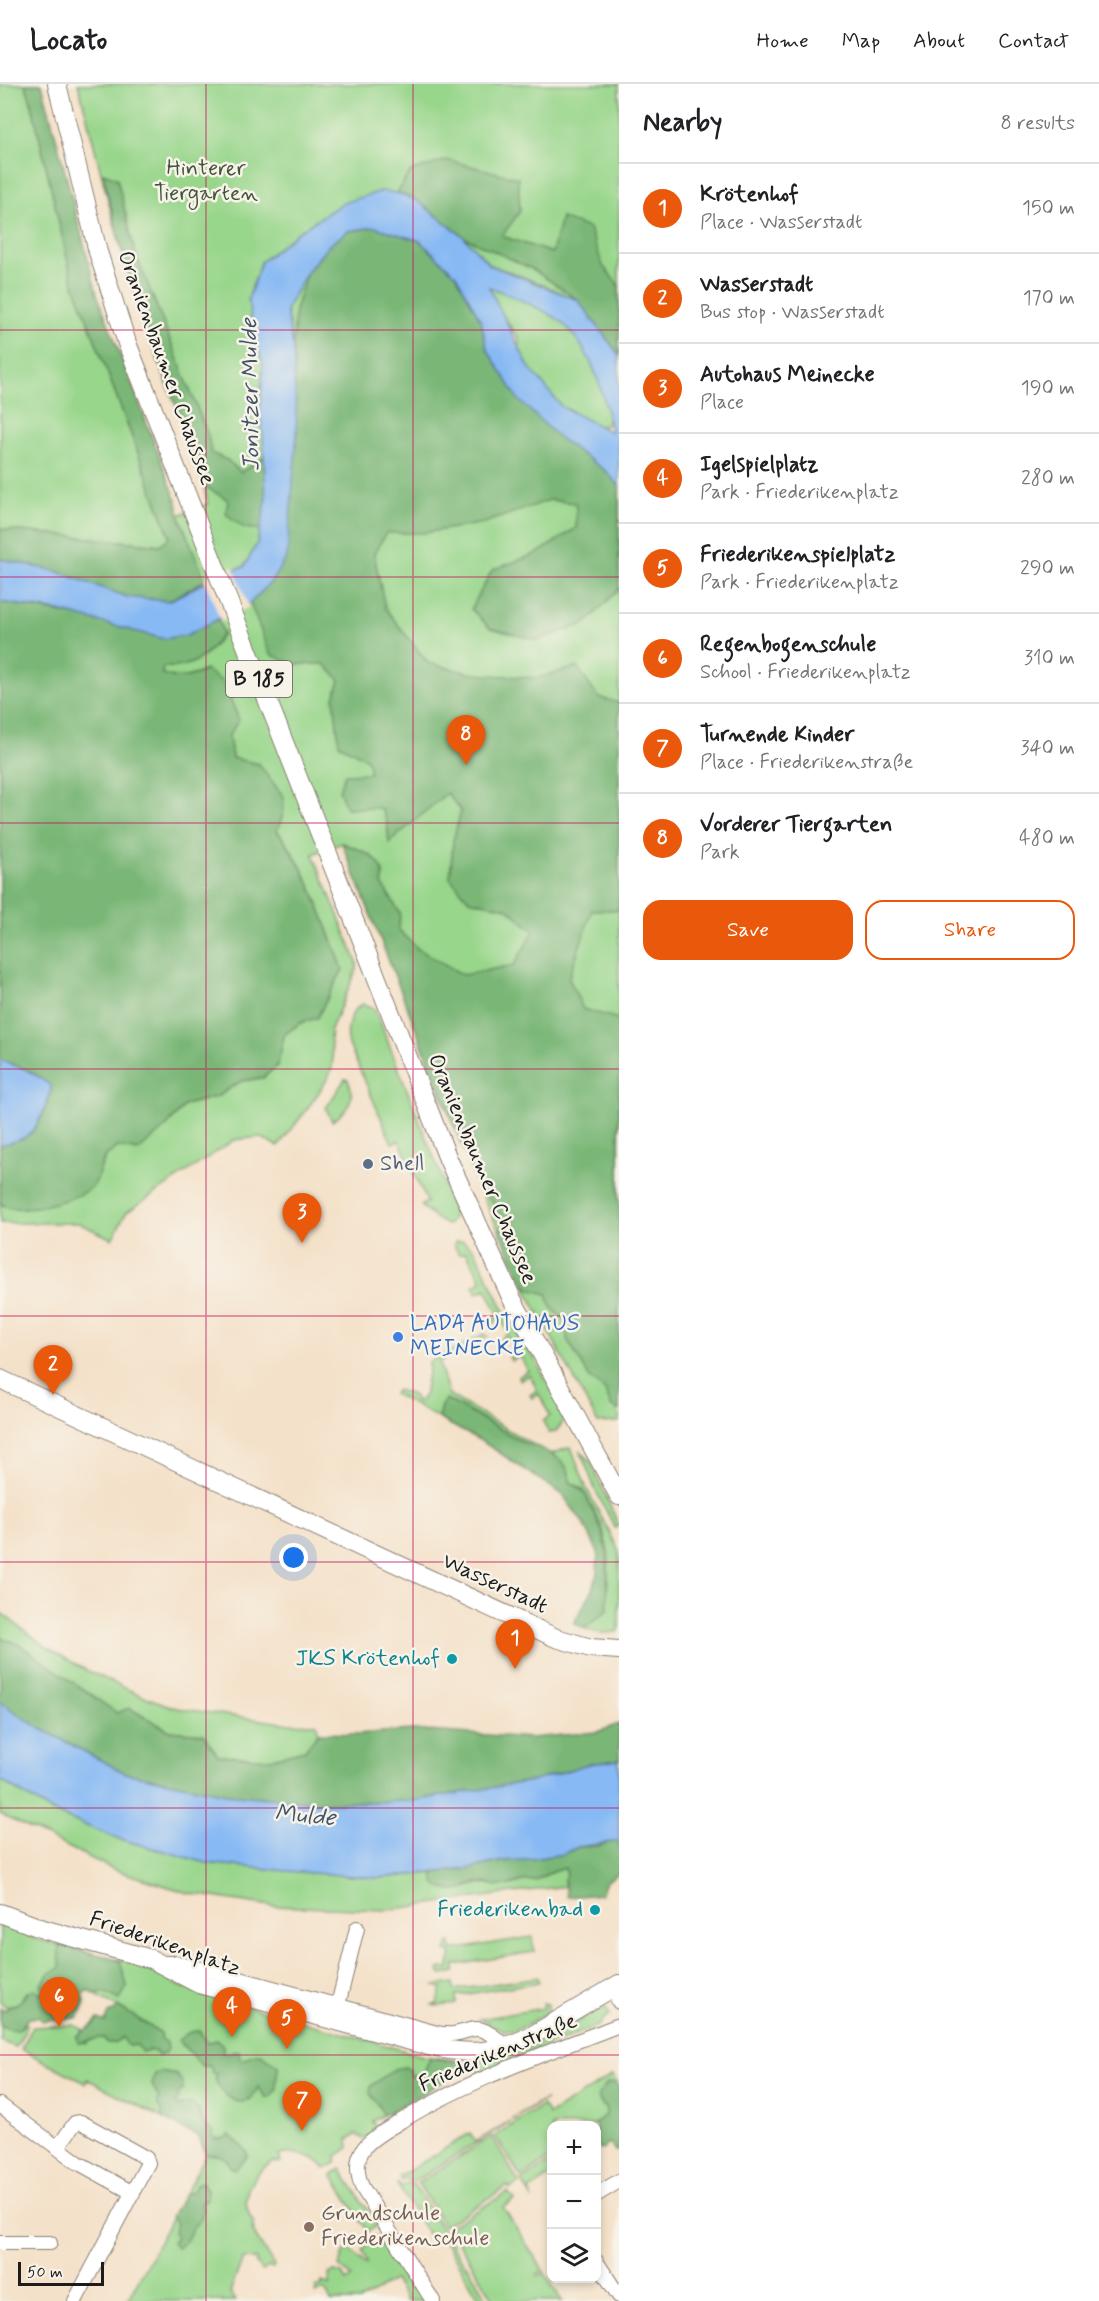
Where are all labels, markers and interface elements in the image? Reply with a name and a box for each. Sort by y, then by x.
text: Locato [30,23,107,60]
text: Home [757,27,809,55]
text: Map [842,27,880,55]
text: About [913,27,965,55]
text: Contact [998,27,1069,55]
text: Nearby [643,106,722,140]
text: 8 results [1001,110,1075,137]
park label: Hinterer Tiergarten [154,155,258,211]
text: Krötenhof [700,181,799,209]
text: 1 [658,195,667,222]
text: 150 m [1022,195,1075,222]
text: Place · Wasserstadt [700,209,862,236]
street label: Oranienbaumer Chaussee [111,247,222,489]
text: Wasserstadt [700,271,813,299]
text: 2 [658,285,667,312]
text: 170 m [1023,285,1075,312]
text: Bus stop · Wasserstadt [700,299,885,326]
water label: Jonitzer Mulde [234,317,268,472]
text: Autohaus Meinecke [700,361,875,389]
text: 3 [658,375,667,402]
text: 190 m [1021,375,1075,402]
text: Place [700,389,744,416]
text: Igelspielplatz [700,451,818,479]
text: 4 [657,465,668,492]
text: 280 m [1021,465,1075,492]
text: Park · Friederikenplatz [700,479,899,506]
text: Friederikenspielplatz [700,541,895,569]
text: 5 [657,555,669,582]
text: 290 m [1020,555,1075,582]
text: Park · Friederikenplatz [700,569,899,596]
text: Regenbogenschule [700,631,877,659]
text: 6 [657,645,668,672]
text: 310 m [1024,645,1075,672]
text: School · Friederikenplatz [700,659,911,686]
road number: B 185 [226,661,292,697]
pin: 8 [446,716,486,765]
text: Turnende Kinder [700,721,854,749]
text: 7 [656,735,669,762]
text: 340 m [1020,735,1075,762]
text: Place · Friederikenstraße [700,749,913,776]
text: Vorderer Tiergarten [700,811,892,839]
text: 8 [657,825,668,852]
text: 480 m [1019,825,1075,852]
text: Park [700,839,740,866]
button: Save [643,900,853,960]
button: Share [865,900,1075,960]
street label: Oranienbaumer Chaussee [421,1050,543,1288]
place label: Shell [380,1150,424,1178]
marker: Shell [361,1157,375,1171]
pin: 3 [282,1194,322,1243]
place label: LADA AUTOHAUS MEINECKE [410,1310,579,1363]
marker: LADA AUTOHAUS MEINECKE [391,1330,405,1344]
pin: 2 [34,1346,72,1395]
your location [279,1543,308,1572]
street label: Wasserstadt [438,1547,552,1621]
pin: 1 [496,1620,534,1669]
place label: JKS Krötenhof [296,1645,440,1673]
marker: JKS Krötenhof [445,1652,459,1666]
water label: Mulde [273,1798,338,1834]
place label: Friederikenbad [437,1896,583,1924]
marker: Friederikenbad [588,1903,602,1917]
street label: Friederikenplatz [86,1905,244,1983]
pin: 6 [40,1978,78,2027]
pin: 4 [212,1988,252,2037]
pin: 5 [268,2000,306,2049]
street label: Friederikenstraße [415,2007,582,2099]
pin: 7 [282,2082,322,2131]
map controls [547,2121,601,2283]
button: + [547,2121,601,2175]
button: − [547,2175,601,2229]
place label: Grundschule Friederikenschule [321,2200,489,2253]
marker: Grundschule Friederikenschule [302,2220,316,2234]
button: layers [547,2229,601,2283]
scale bar [18,2259,104,2286]
text: 50 m [27,2262,63,2283]

